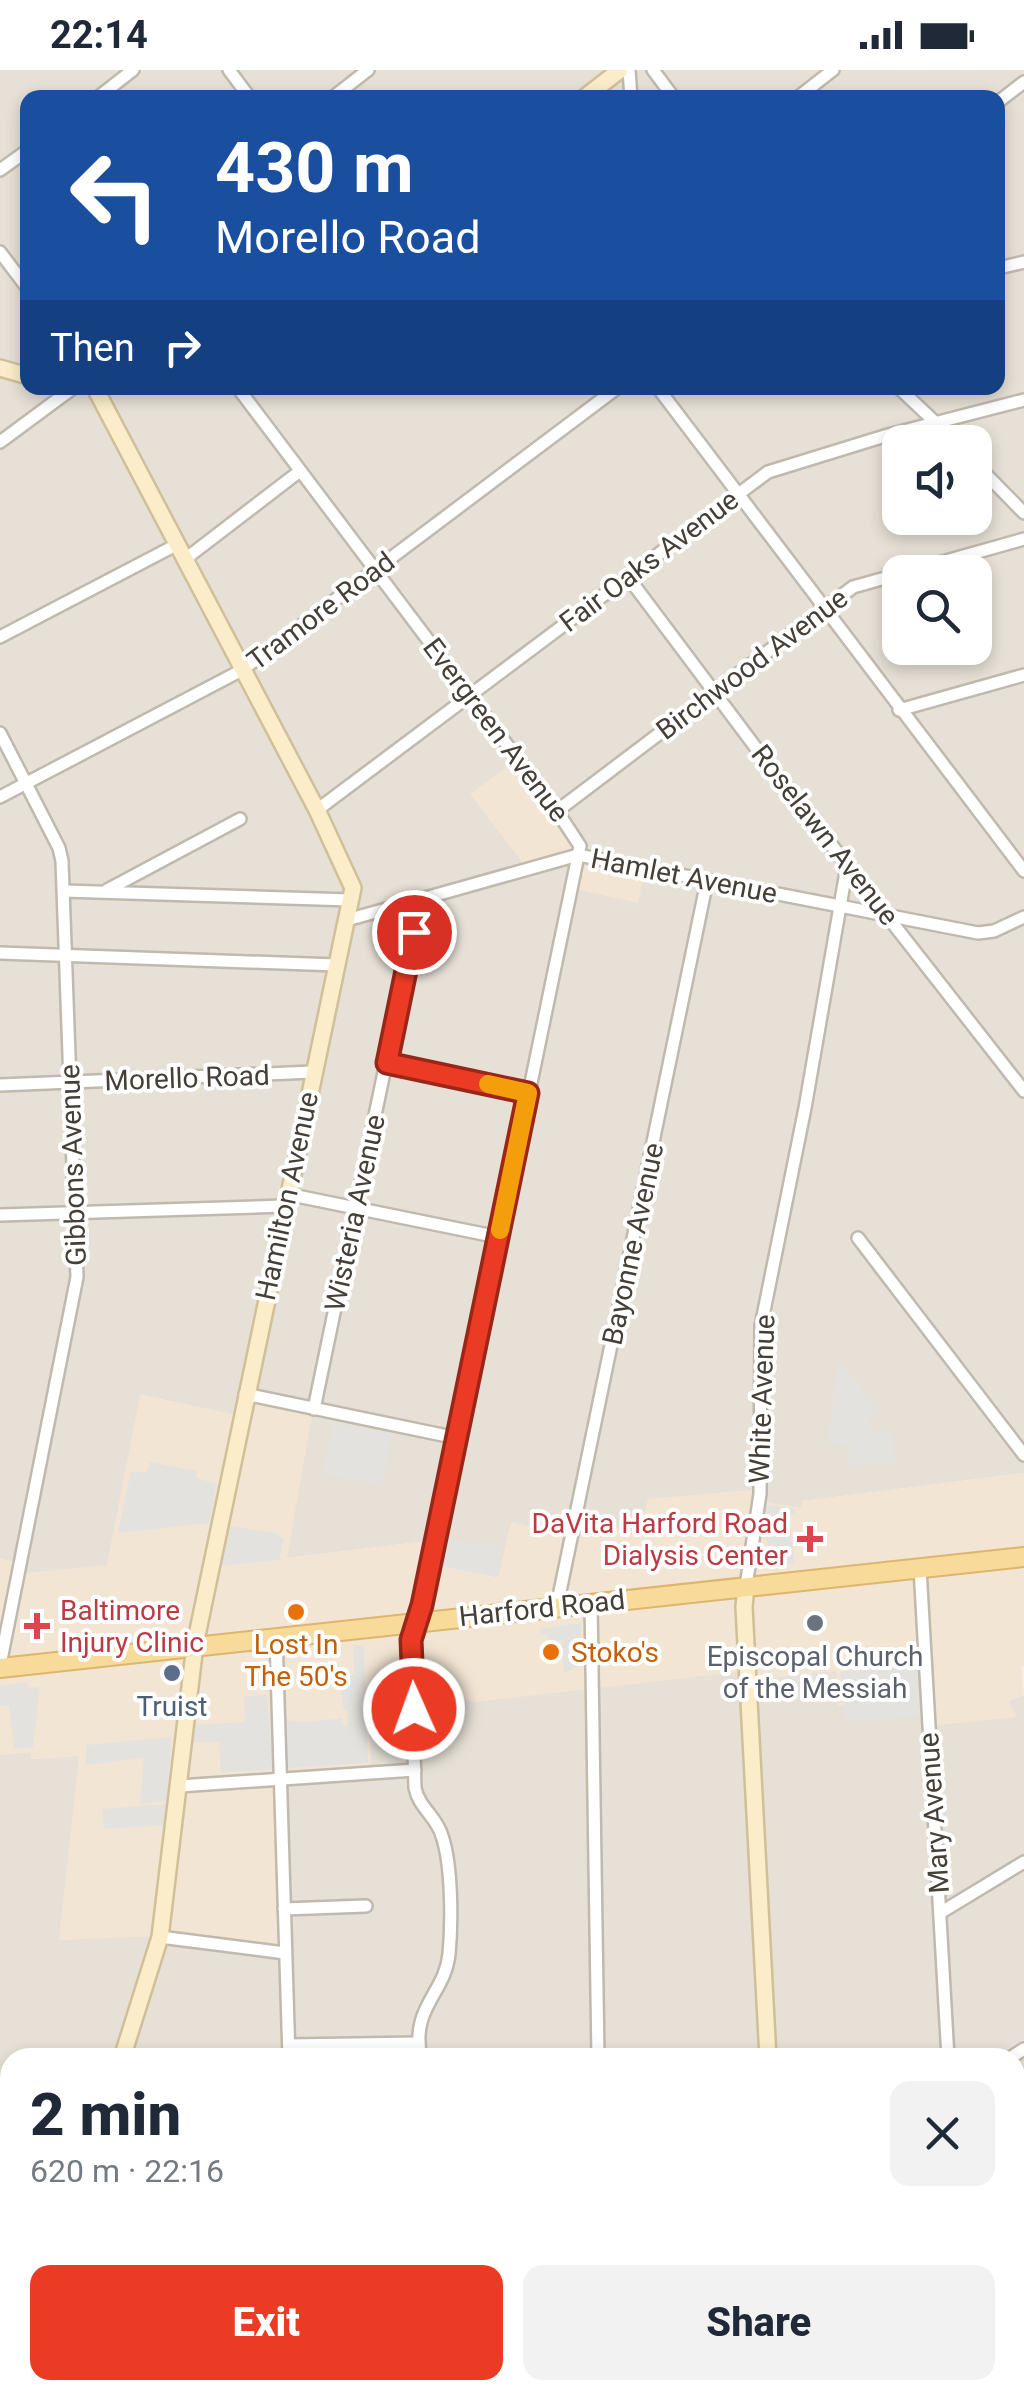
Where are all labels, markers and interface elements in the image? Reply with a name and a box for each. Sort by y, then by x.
text: 22:14 [50,13,148,57]
text: 430 m [215,127,414,209]
icon: left [50,130,180,260]
text: Morello Road [215,211,481,264]
icon: right [155,320,210,375]
text: Then [50,326,135,370]
map controls [882,425,992,665]
button: sound [882,425,992,535]
street label: Fair Oaks Avenue [553,483,745,639]
street label: Tramore Road [241,545,401,677]
button: search [882,555,992,665]
street label: Birchwood Avenue [650,581,854,747]
street label: Evergreen Avenue [416,632,576,828]
street label: Roselawn Avenue [744,738,906,932]
street label: Hamlet Avenue [588,842,780,910]
pin [372,890,457,975]
icon: arrive [387,905,442,960]
street label: Morello Road [104,1059,270,1097]
street label: Gibbons Avenue [53,1064,93,1266]
street label: Hamilton Avenue [249,1089,325,1303]
street label: Wisteria Avenue [318,1112,392,1314]
street label: Bayonne Avenue [595,1140,671,1348]
street label: White Avenue [743,1314,781,1484]
place label: DaVita Harford Road Dialysis Center [532,1507,788,1572]
marker: DaVita Harford Road Dialysis Center [797,1526,823,1552]
street label: Harford Road [457,1583,627,1633]
place label: Baltimore Injury Clinic [60,1594,204,1659]
marker: Lost In The 50's [285,1601,307,1623]
marker: Episcopal Church of the Messiah [804,1612,826,1634]
marker: Baltimore Injury Clinic [24,1613,50,1639]
place label: Lost In The 50's [244,1628,348,1693]
place label: Stoko's [571,1636,659,1669]
place label: Episcopal Church of the Messiah [707,1640,923,1705]
marker: Stoko's [540,1641,562,1663]
position arrow [362,1657,466,1761]
marker: Truist [161,1662,183,1684]
place label: Truist [136,1690,208,1723]
street label: Mary Avenue [912,1731,956,1895]
text: 2 min [30,2079,181,2150]
button: close [890,2081,995,2186]
text: 620 m · 22:16 [30,2152,224,2190]
button: Exit [30,2265,503,2380]
button: Share [523,2265,995,2380]

